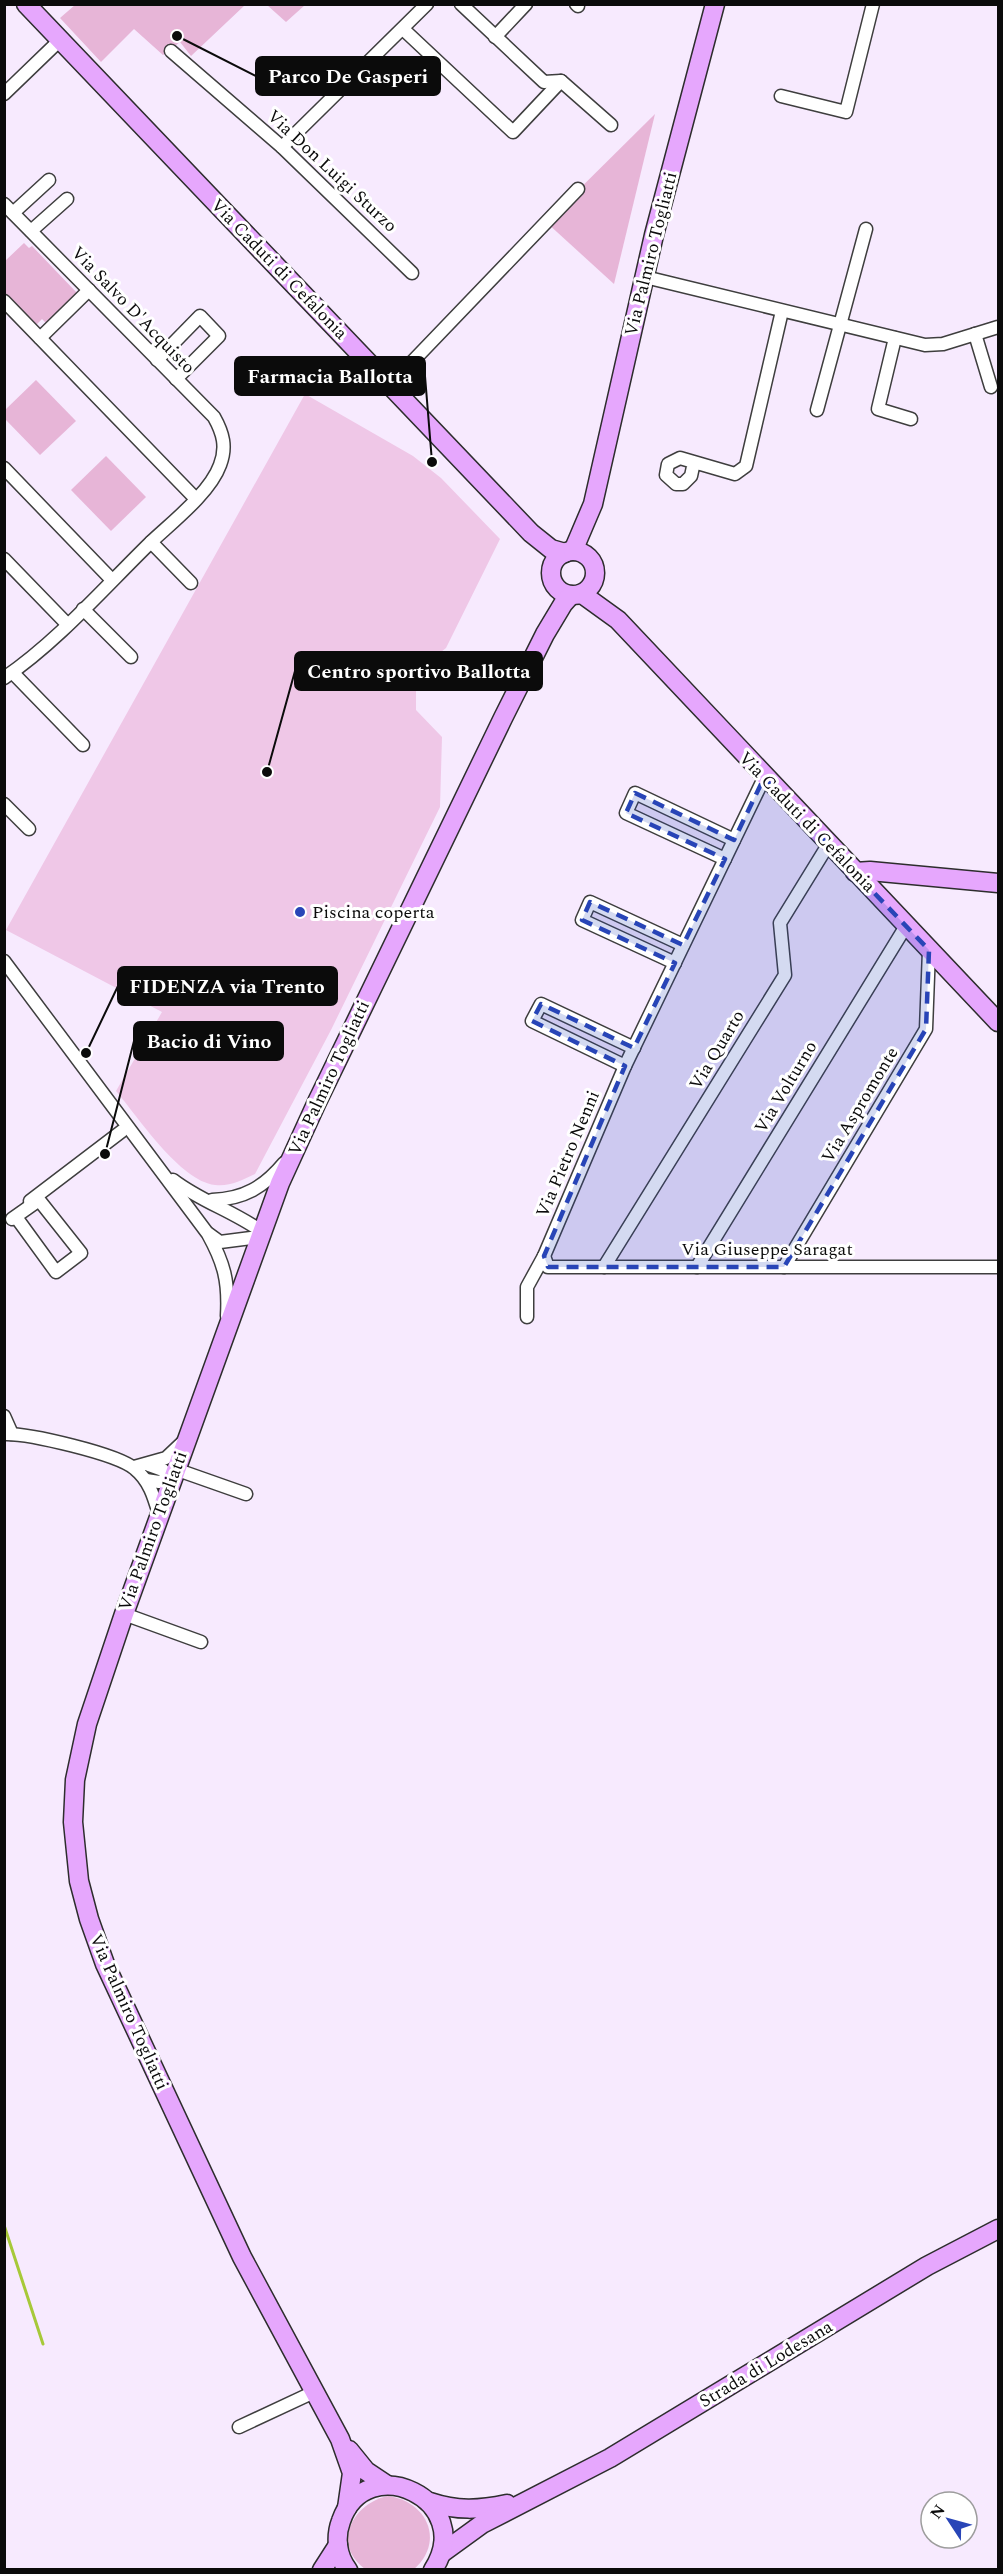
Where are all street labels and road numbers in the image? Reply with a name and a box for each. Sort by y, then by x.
street label: Via Don Luigi Sturzo [261,103,403,239]
street label: Via Palmiro Togliatti [618,169,684,339]
street label: Via Caduti di Cefalonia [204,192,354,346]
street label: Via Salvo D'Acquisto [65,240,201,380]
street label: Via Caduti di Cefalonia [732,745,882,899]
street label: Via Palmiro Togliatti [281,996,377,1160]
street label: Via Quarto [683,1005,751,1095]
street label: Via Volturno [748,1036,824,1138]
street label: Via Aspromonte [815,1042,905,1168]
street label: Via Pietro Nenni [529,1086,607,1222]
street label: Via Giuseppe Saragat [681,1236,853,1263]
street label: Via Palmiro Togliatti [112,1447,194,1615]
street label: Via Palmiro Togliatti [82,1930,176,2094]
street label: Strada di Lodesana [694,2313,838,2415]

